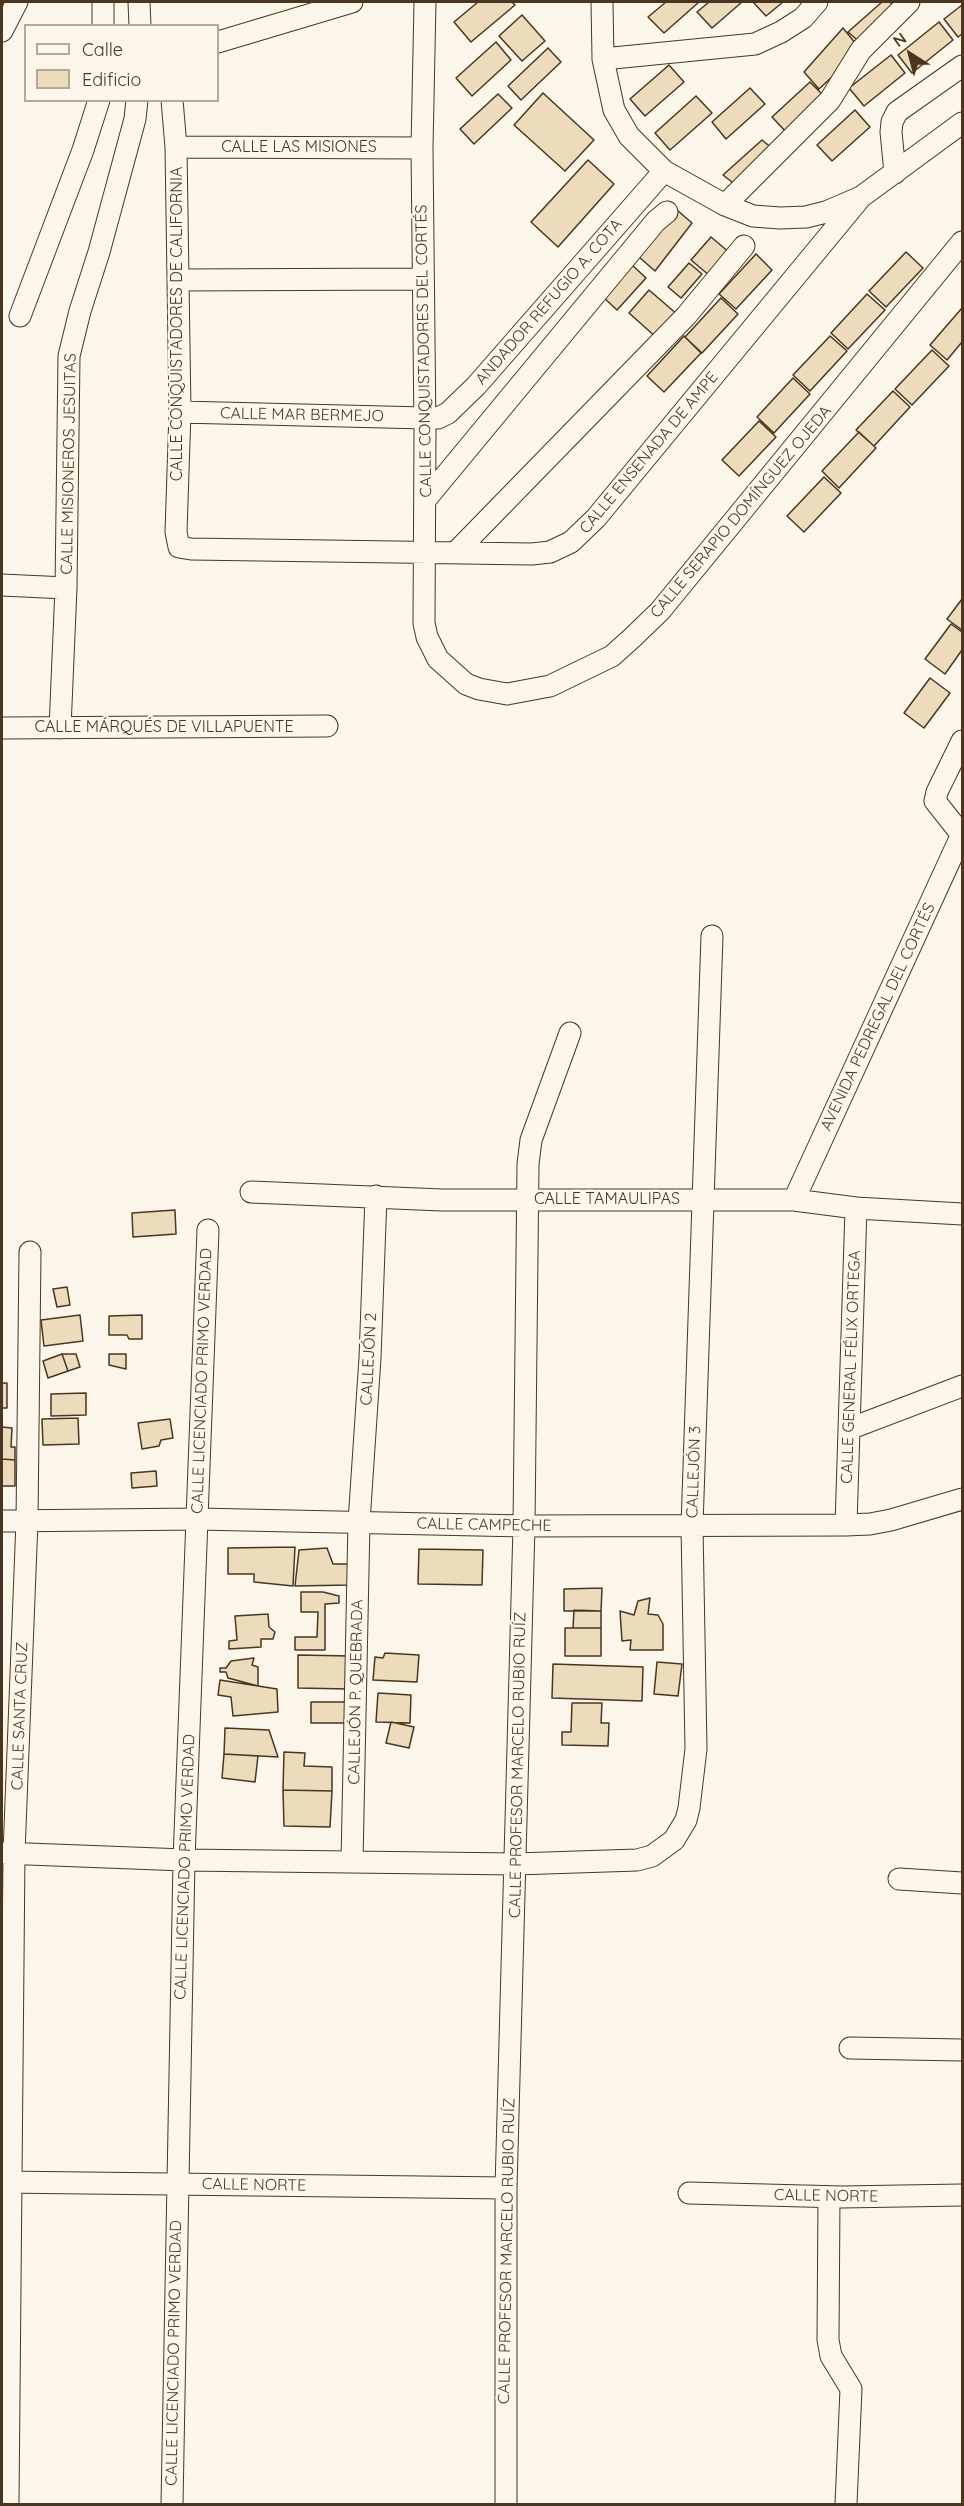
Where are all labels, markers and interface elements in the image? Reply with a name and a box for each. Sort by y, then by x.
legend [24,24,219,102]
north arrow [880,24,940,84]
text: N [889,28,910,51]
text: Calle [82,38,123,61]
text: Edificio [82,68,141,91]
street label: CALLE LAS MISIONES [221,137,377,157]
street label: CALLE CONQUISTADORES DE CALIFORNIA [167,167,187,481]
street label: CALLE CONQUISTADORES DEL CORTÉS [412,204,436,498]
street label: ANDADOR REFUGIO A. COTA [472,215,626,389]
street label: CALLE MISIONEROS JESUITAS [57,353,81,575]
street label: CALLE ENSENADA DE AMPE [576,368,722,538]
street label: CALLE SERAPIO DOMÍNGUEZ OJEDA [646,402,836,622]
street label: CALLE MAR BERMEJO [220,404,384,426]
street label: CALLE MÁRQUÉS DE VILLAPUENTE [34,717,294,737]
street label: AVENIDA PEDREGAL DEL CORTÉS [817,900,939,1134]
street label: CALLE TAMAULIPAS [534,1189,680,1209]
street label: CALLE LICENCIADO PRIMO VERDAD [188,1248,216,1514]
street label: CALLE GENERAL FÉLIX ORTEGA [837,1250,865,1484]
street label: CALLEJÓN 2 [357,1312,381,1406]
street label: CALLEJÓN 3 [683,1425,705,1519]
street label: CALLE CAMPECHE [416,1514,552,1536]
street label: CALLEJÓN P. QUEBRADA [345,1599,367,1785]
street label: CALLE PROFESOR MARCELO RUBIO RUÍZ [506,1612,530,1918]
street label: CALLE SANTA CRUZ [8,1641,32,1791]
street label: CALLE LICENCIADO PRIMO VERDAD [171,1734,199,2000]
street label: CALLE PROFESOR MARCELO RUBIO RUÍZ [495,2098,519,2404]
street label: CALLE NORTE [202,2174,306,2196]
street label: CALLE NORTE [774,2185,878,2207]
street label: CALLE LICENCIADO PRIMO VERDAD [162,2220,186,2486]

